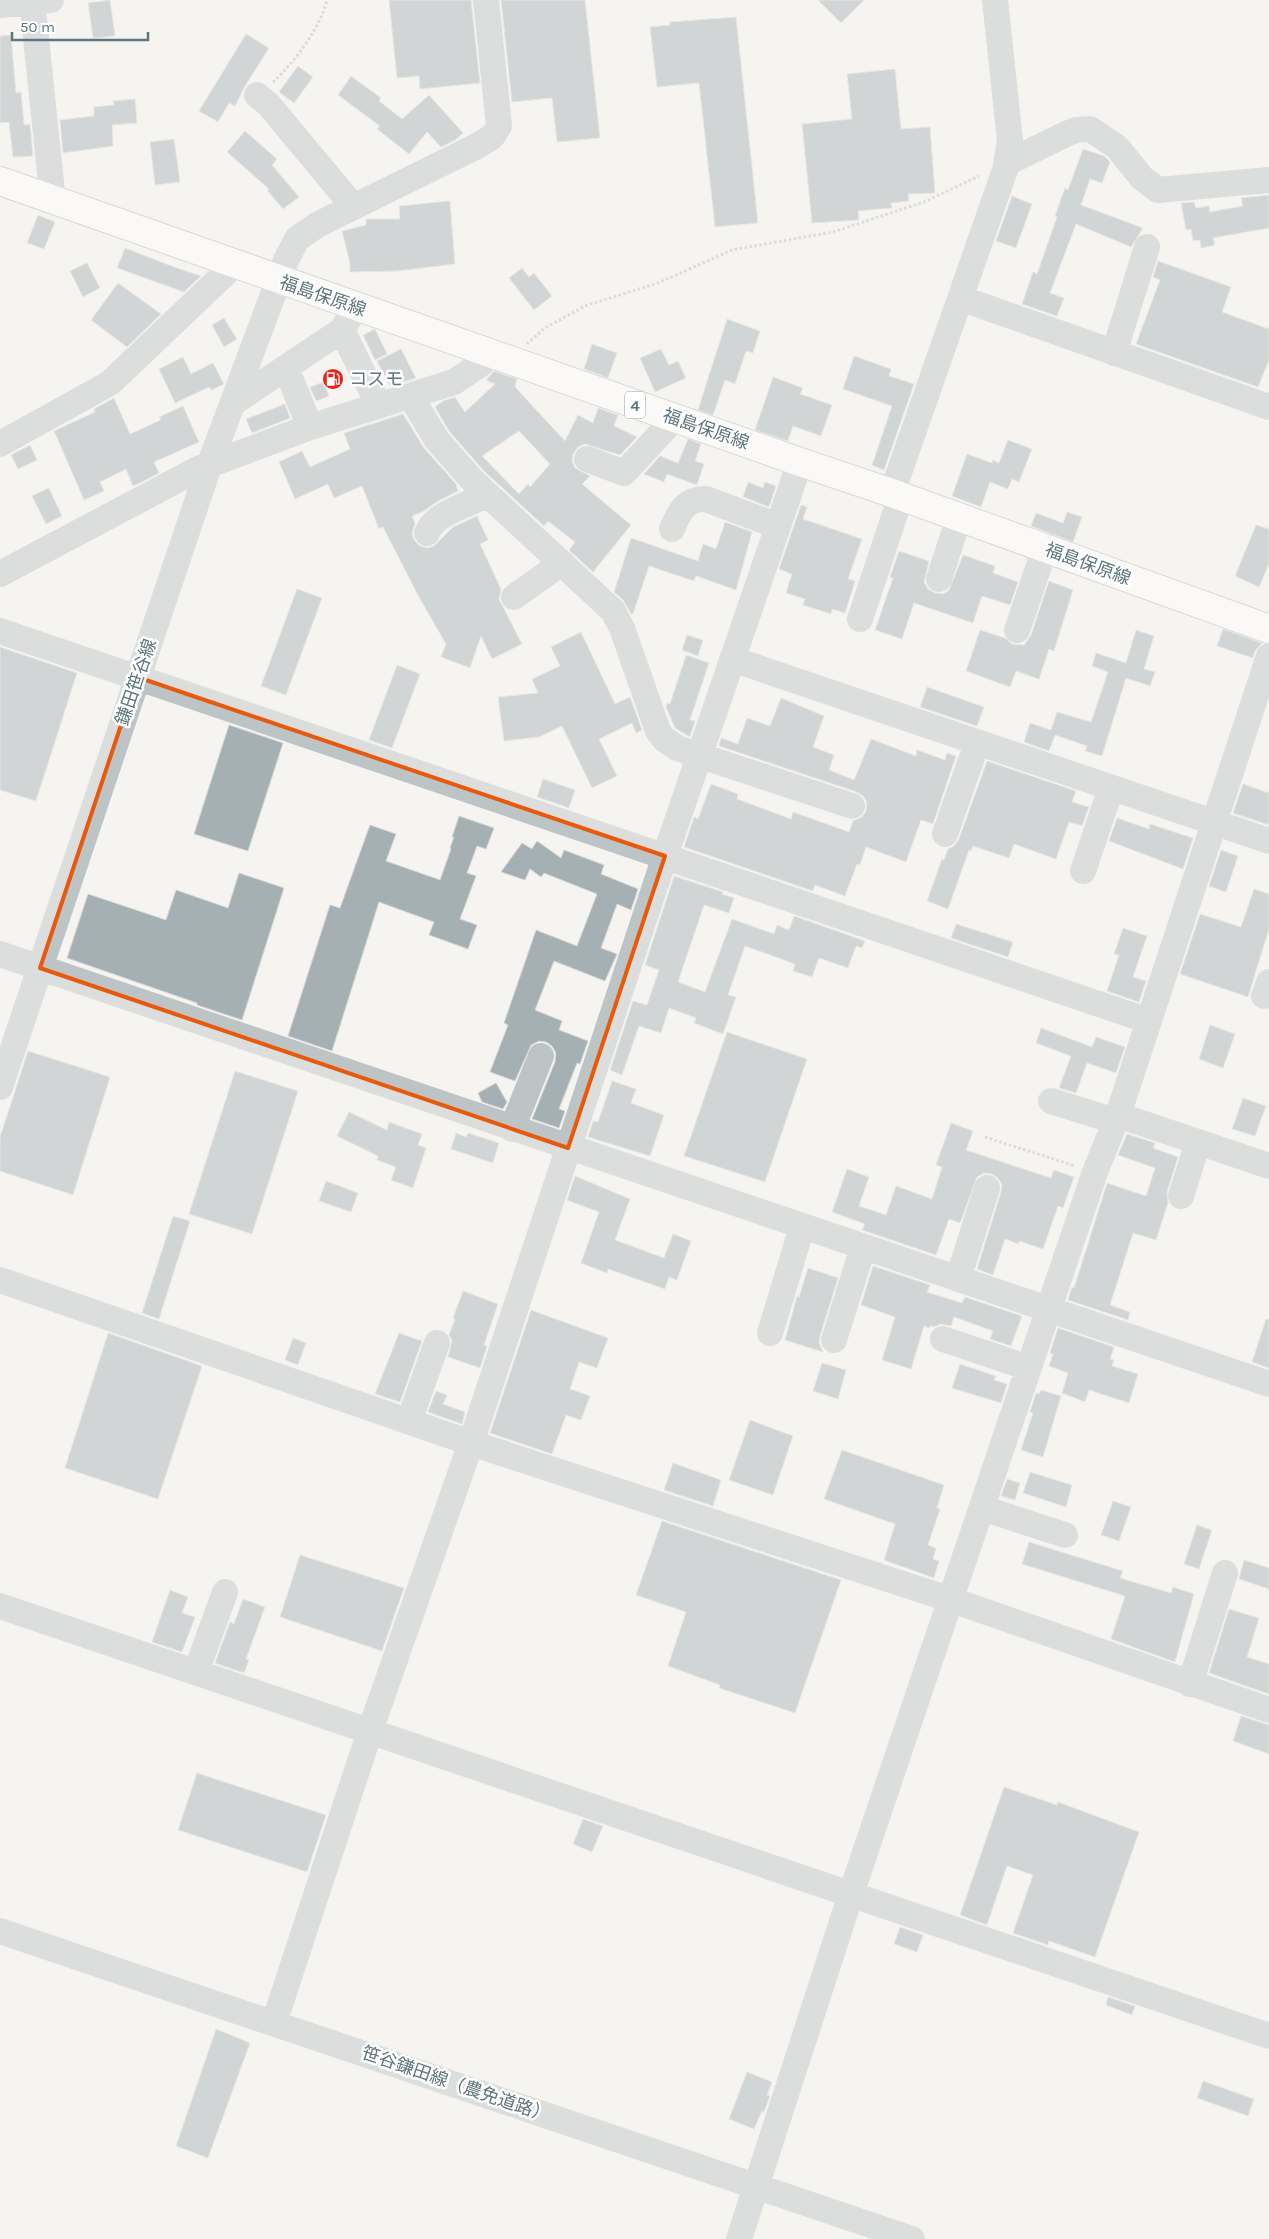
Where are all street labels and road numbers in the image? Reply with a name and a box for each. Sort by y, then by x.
street label: 福島保原線 [277,271,369,321]
road number: 4 [625,392,645,418]
street label: 福島保原線 [660,404,752,454]
street label: 福島保原線 [1042,538,1134,590]
street label: 鎌田笹谷線 [111,636,161,728]
street label: 笹谷鎌田線（農免道路） [359,2041,553,2127]

